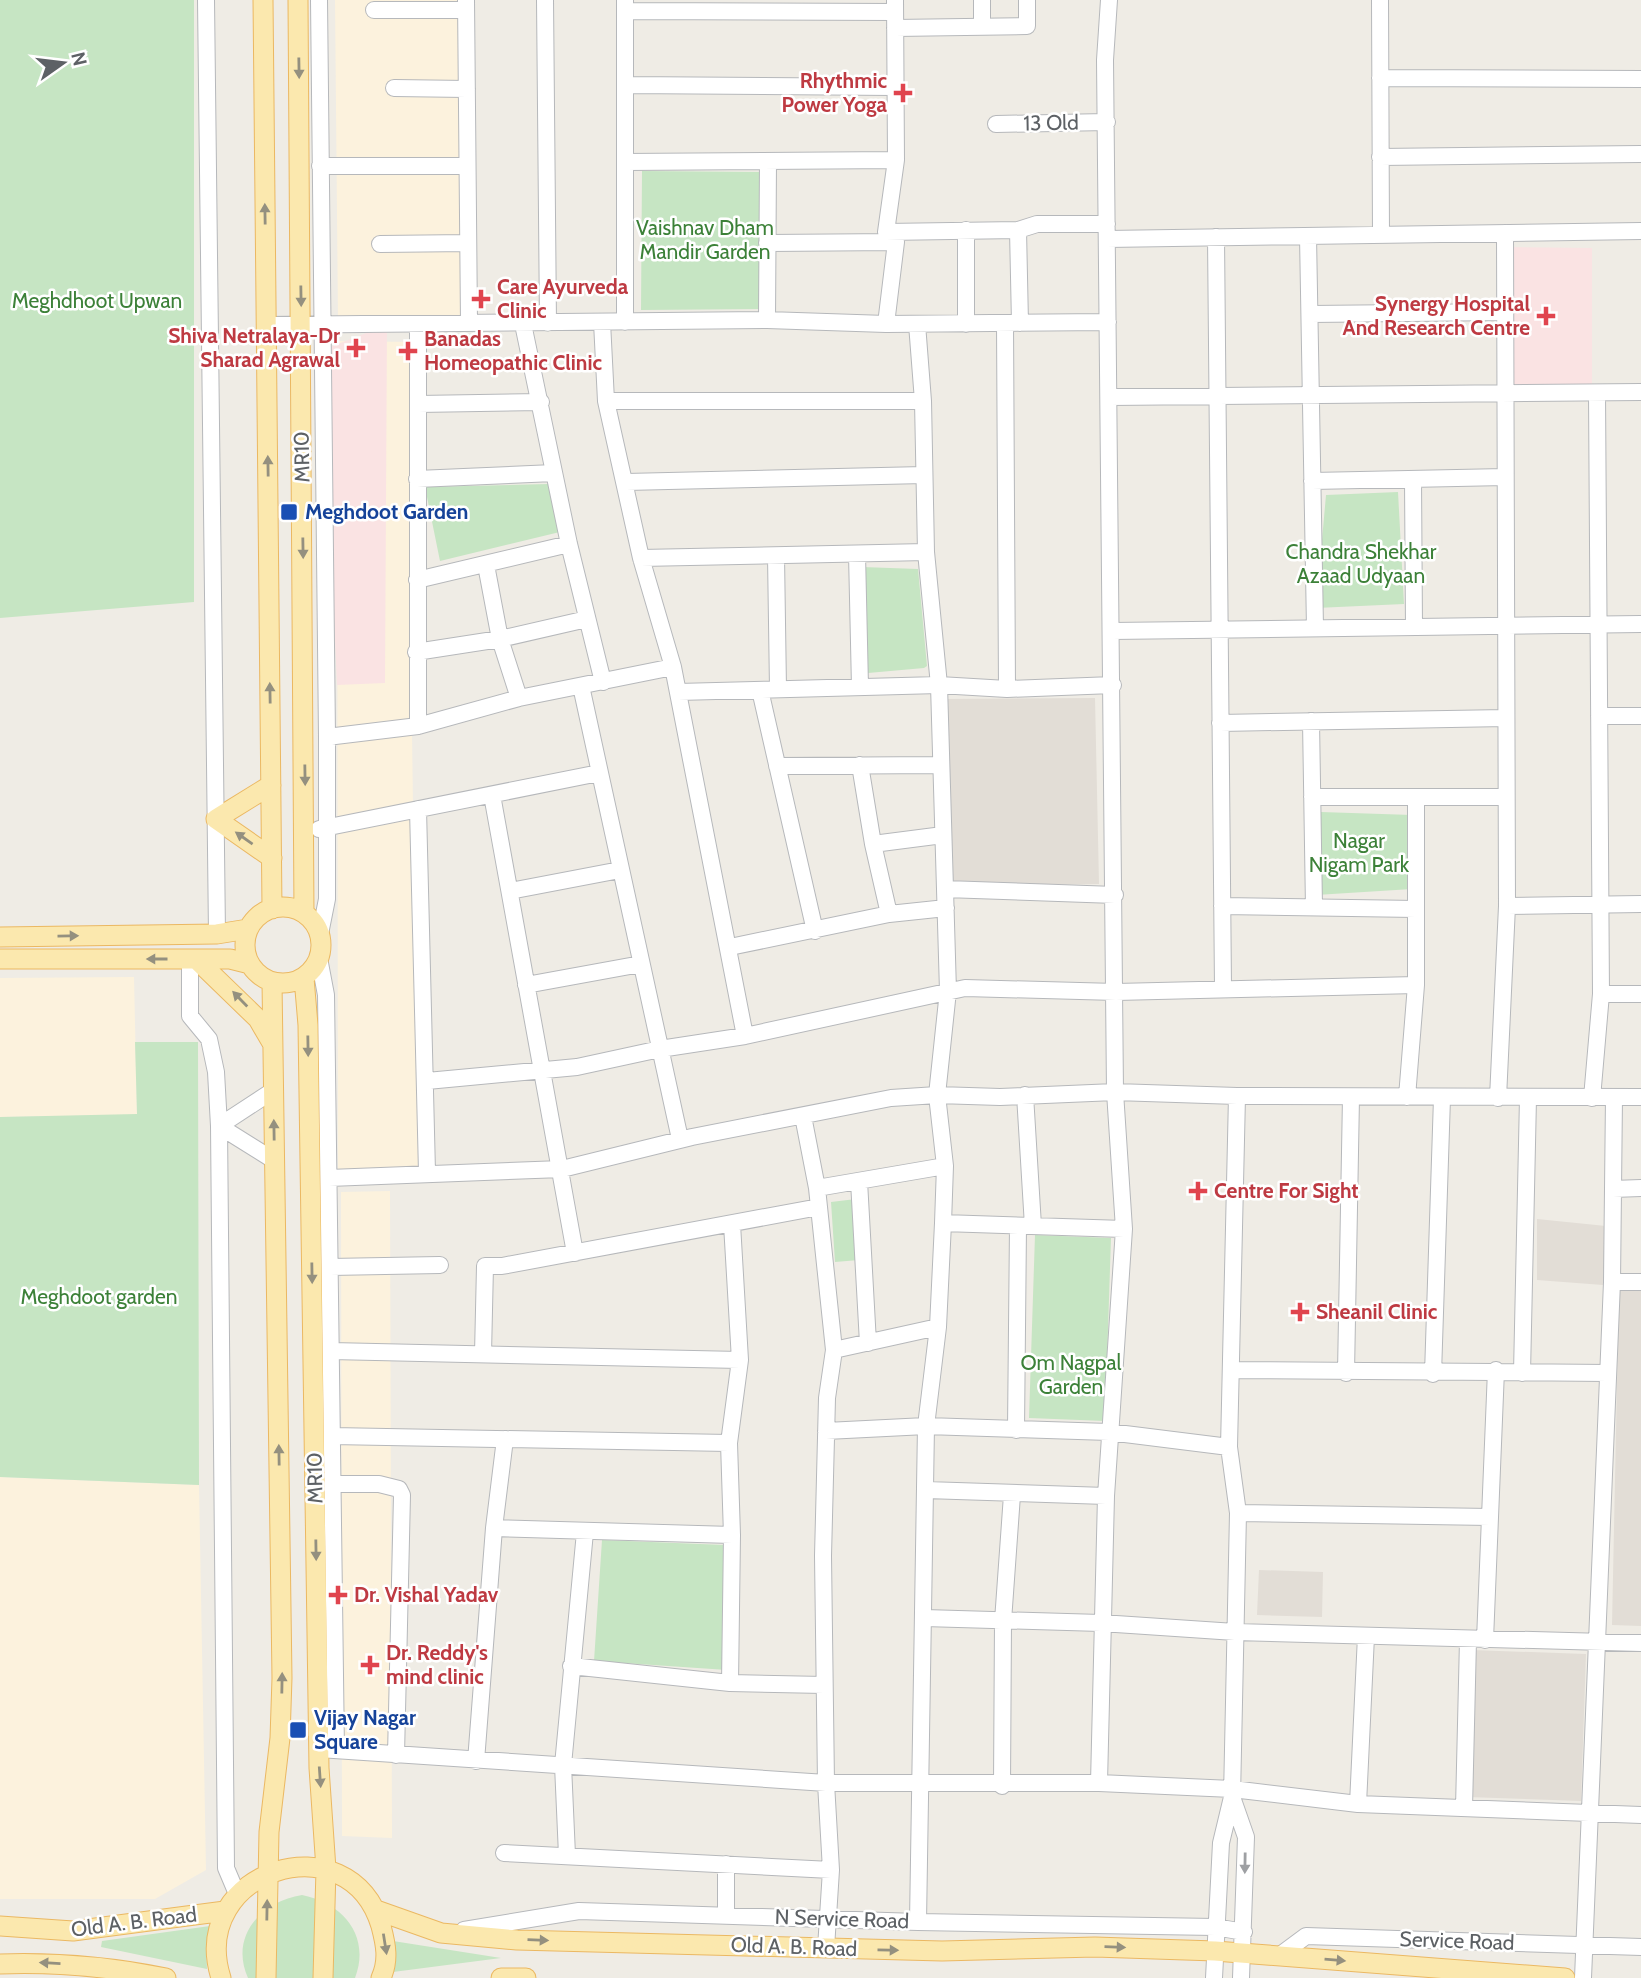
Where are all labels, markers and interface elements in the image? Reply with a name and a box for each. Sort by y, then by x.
north arrow [28,28,98,98]
text: N [66,50,92,68]
one-way arrow [293,57,305,79]
place label: Rhythmic Power Yoga [781,68,888,117]
marker: Rhythmic Power Yoga [893,83,913,103]
street label: 13 Old [1023,110,1079,135]
one-way arrow [259,203,271,225]
park label: Vaishnav Dham Mandir Garden [636,215,774,264]
place label: Care Ayurveda Clinic [497,274,629,323]
one-way arrow [295,285,307,307]
park label: Meghdhoot Upwan [12,288,182,313]
marker: Care Ayurveda Clinic [471,289,491,309]
place label: Synergy Hospital And Research Centre [1343,291,1530,340]
marker: Synergy Hospital And Research Centre [1536,306,1556,326]
place label: Shiva Netralaya-Dr Sharad Agrawal [168,323,340,372]
place label: Banadas Homeopathic Clinic [424,326,602,375]
marker: Shiva Netralaya-Dr Sharad Agrawal [346,338,366,358]
marker: Banadas Homeopathic Clinic [398,341,418,361]
street label: MR10 [289,431,314,483]
one-way arrow [262,455,274,477]
place label: Meghdoot Garden [305,499,468,524]
marker: Meghdoot Garden [279,502,299,522]
one-way arrow [297,537,309,559]
park label: Chandra Shekhar Azaad Udyaan [1286,539,1437,588]
one-way arrow [264,682,276,704]
one-way arrow [299,764,311,786]
park label: Nagar Nigam Park [1309,828,1410,877]
one-way arrow [234,832,253,845]
one-way arrow [57,930,79,942]
one-way arrow [146,953,168,965]
one-way arrow [232,991,248,1008]
one-way arrow [302,1035,314,1057]
one-way arrow [268,1119,280,1141]
place label: Centre For Sight [1214,1178,1359,1203]
marker: Centre For Sight [1188,1181,1208,1201]
one-way arrow [306,1263,318,1285]
park label: Meghdoot garden [21,1284,177,1309]
place label: Sheanil Clinic [1316,1299,1438,1324]
marker: Sheanil Clinic [1290,1302,1310,1322]
park label: Om Nagpal Garden [1020,1350,1122,1399]
one-way arrow [273,1444,285,1466]
street label: MR10 [302,1452,327,1504]
one-way arrow [310,1539,322,1561]
place label: Dr. Vishal Yadav [354,1582,499,1607]
marker: Dr. Vishal Yadav [328,1585,348,1605]
place label: Dr. Reddy's mind clinic [386,1640,488,1689]
marker: Dr. Reddy's mind clinic [360,1655,380,1675]
one-way arrow [276,1672,287,1694]
place label: Vijay Nagar Square [314,1705,416,1754]
marker: Vijay Nagar Square [288,1720,308,1740]
one-way arrow [315,1766,326,1788]
one-way arrow [1240,1852,1251,1874]
one-way arrow [262,1899,273,1921]
street label: Old A. B. Road [70,1901,198,1942]
street label: N Service Road [774,1904,910,1933]
street label: Service Road [1399,1926,1515,1955]
street label: Old A. B. Road [730,1932,858,1961]
one-way arrow [379,1933,390,1955]
one-way arrow [527,1935,549,1946]
one-way arrow [1104,1942,1126,1953]
one-way arrow [877,1944,899,1956]
one-way arrow [1324,1955,1346,1966]
one-way arrow [39,1957,61,1968]

